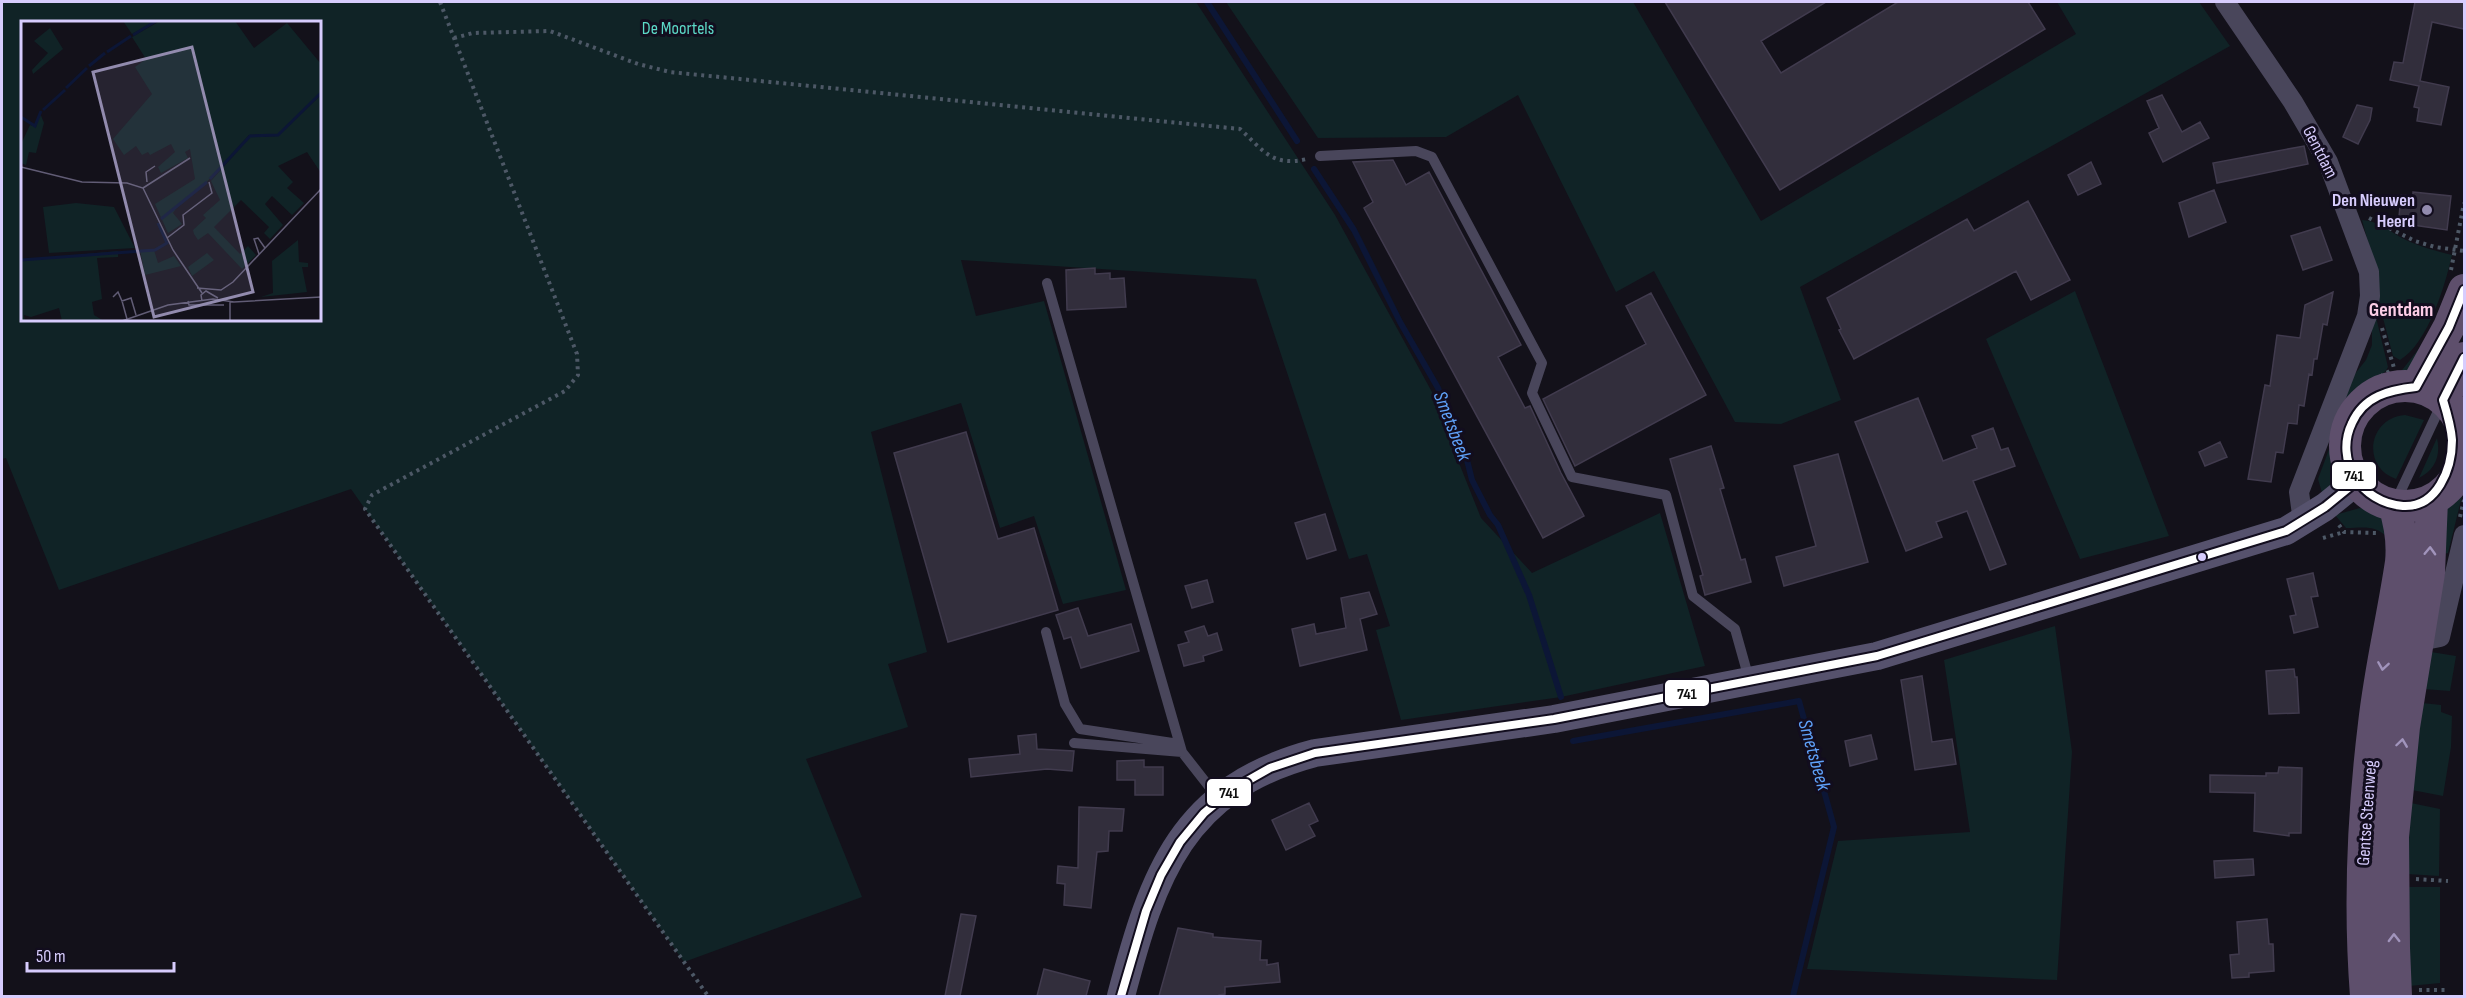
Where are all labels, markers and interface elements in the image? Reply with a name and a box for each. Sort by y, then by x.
park label: De Moortels [642,18,714,39]
inset map [21,21,321,321]
street label: Gentdam [2298,123,2342,181]
place label: Den Nieuwen Heerd [2332,190,2415,232]
marker: Den Nieuwen Heerd [2420,203,2434,217]
district label: Gentdam [2369,298,2433,322]
water label: Smetsbeek [1428,388,1476,465]
line badge: 741 [2331,461,2377,490]
text: 741 [2344,467,2365,486]
one-way arrow [2424,546,2436,555]
unlabelled marker [2196,551,2208,563]
one-way arrow [2377,661,2389,670]
line badge: 741 [1664,679,1710,707]
text: 741 [1677,685,1698,704]
water label: Smetsbeek [1792,717,1836,794]
one-way arrow [2395,739,2407,748]
street label: Gentse Steenweg [2353,760,2381,866]
line badge: 741 [1206,778,1252,807]
text: 741 [1219,784,1240,803]
one-way arrow [2387,934,2400,943]
scale bar [27,935,174,973]
text: 50 m [36,946,66,967]

